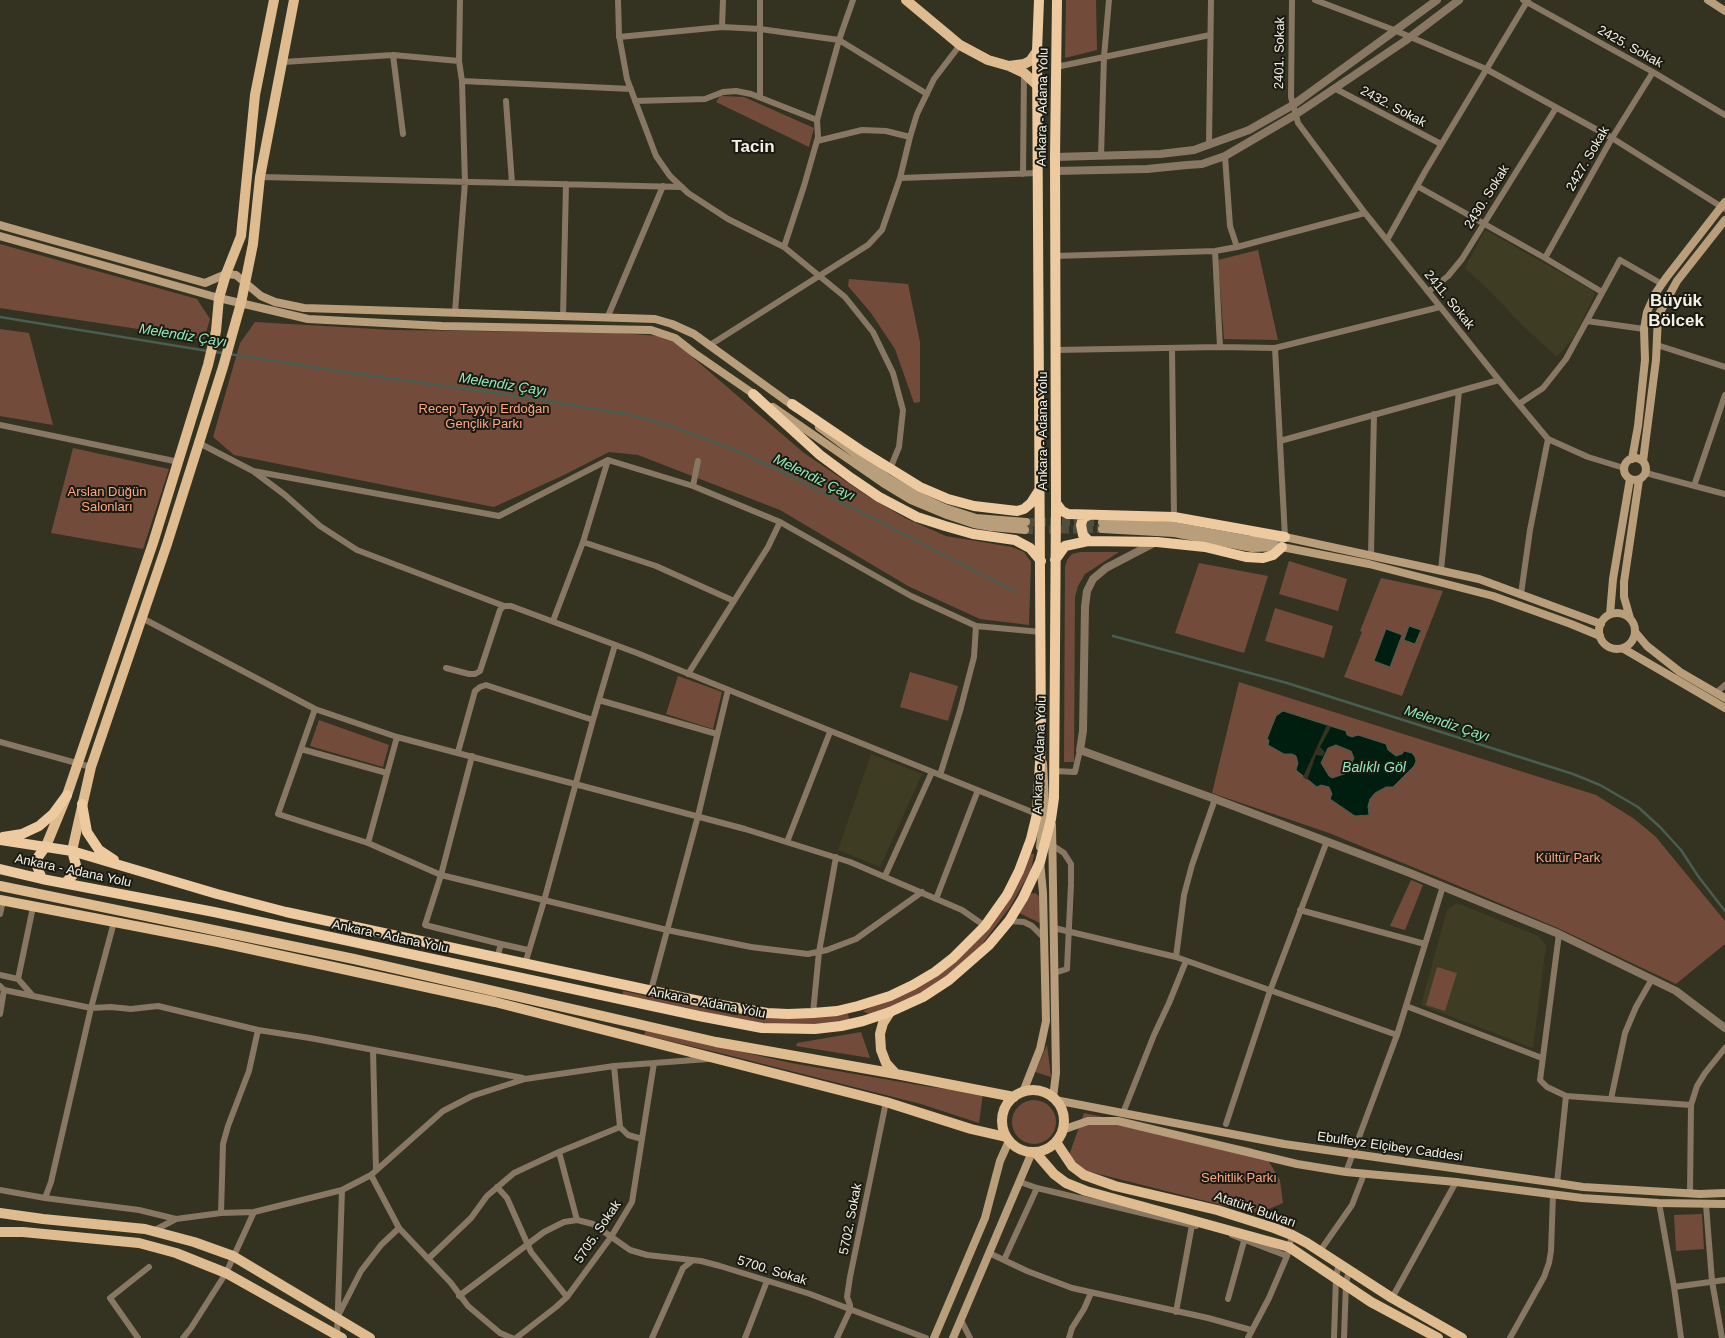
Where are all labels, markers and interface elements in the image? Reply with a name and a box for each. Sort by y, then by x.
street label: 2401. Sokak [1272,17,1288,89]
street label: 2425. Sokak [1595,23,1665,71]
street label: Ankara - Adana Yolu [1034,47,1052,167]
street label: 2432. Sokak [1357,83,1429,131]
street label: 2427. Sokak [1563,124,1613,194]
district label: Tacin [731,137,775,157]
street label: 2430. Sokak [1461,162,1513,232]
street label: 2411. Sokak [1420,267,1478,333]
district label: Büyük Bölcek [1648,291,1704,331]
water label: Melendiz Çayı [138,321,228,351]
water label: Melendiz Çayı [458,370,548,400]
street label: Ankara - Adana Yolu [1035,372,1051,490]
park label: Recep Tayyip Erdoğan Gençlik Parkı [419,401,549,432]
water label: Melendiz Çayı [770,451,858,505]
park label: Arslan Düğün Salonları [68,484,146,515]
street label: Ankara - Adana Yolu [1030,695,1050,815]
water label: Melendiz Çayı [1402,702,1492,746]
water label: Balıklı Göl [1342,760,1406,776]
park label: Kültür Park [1536,850,1600,866]
street label: Ankara - Adana Yolu [13,851,133,891]
street label: Ankara - Adana Yolu [330,917,450,957]
street label: Ankara - Adana Yolu [647,984,767,1022]
street label: Ebulfeyz Elçibey Caddesi [1316,1129,1464,1165]
park label: Sehitlik Parkı [1201,1170,1277,1186]
street label: 5702. Sokak [836,1182,866,1256]
street label: Atatürk Bulvarı [1212,1189,1298,1231]
street label: 5705. Sokak [571,1198,625,1266]
street label: 5700. Sokak [735,1253,809,1289]

